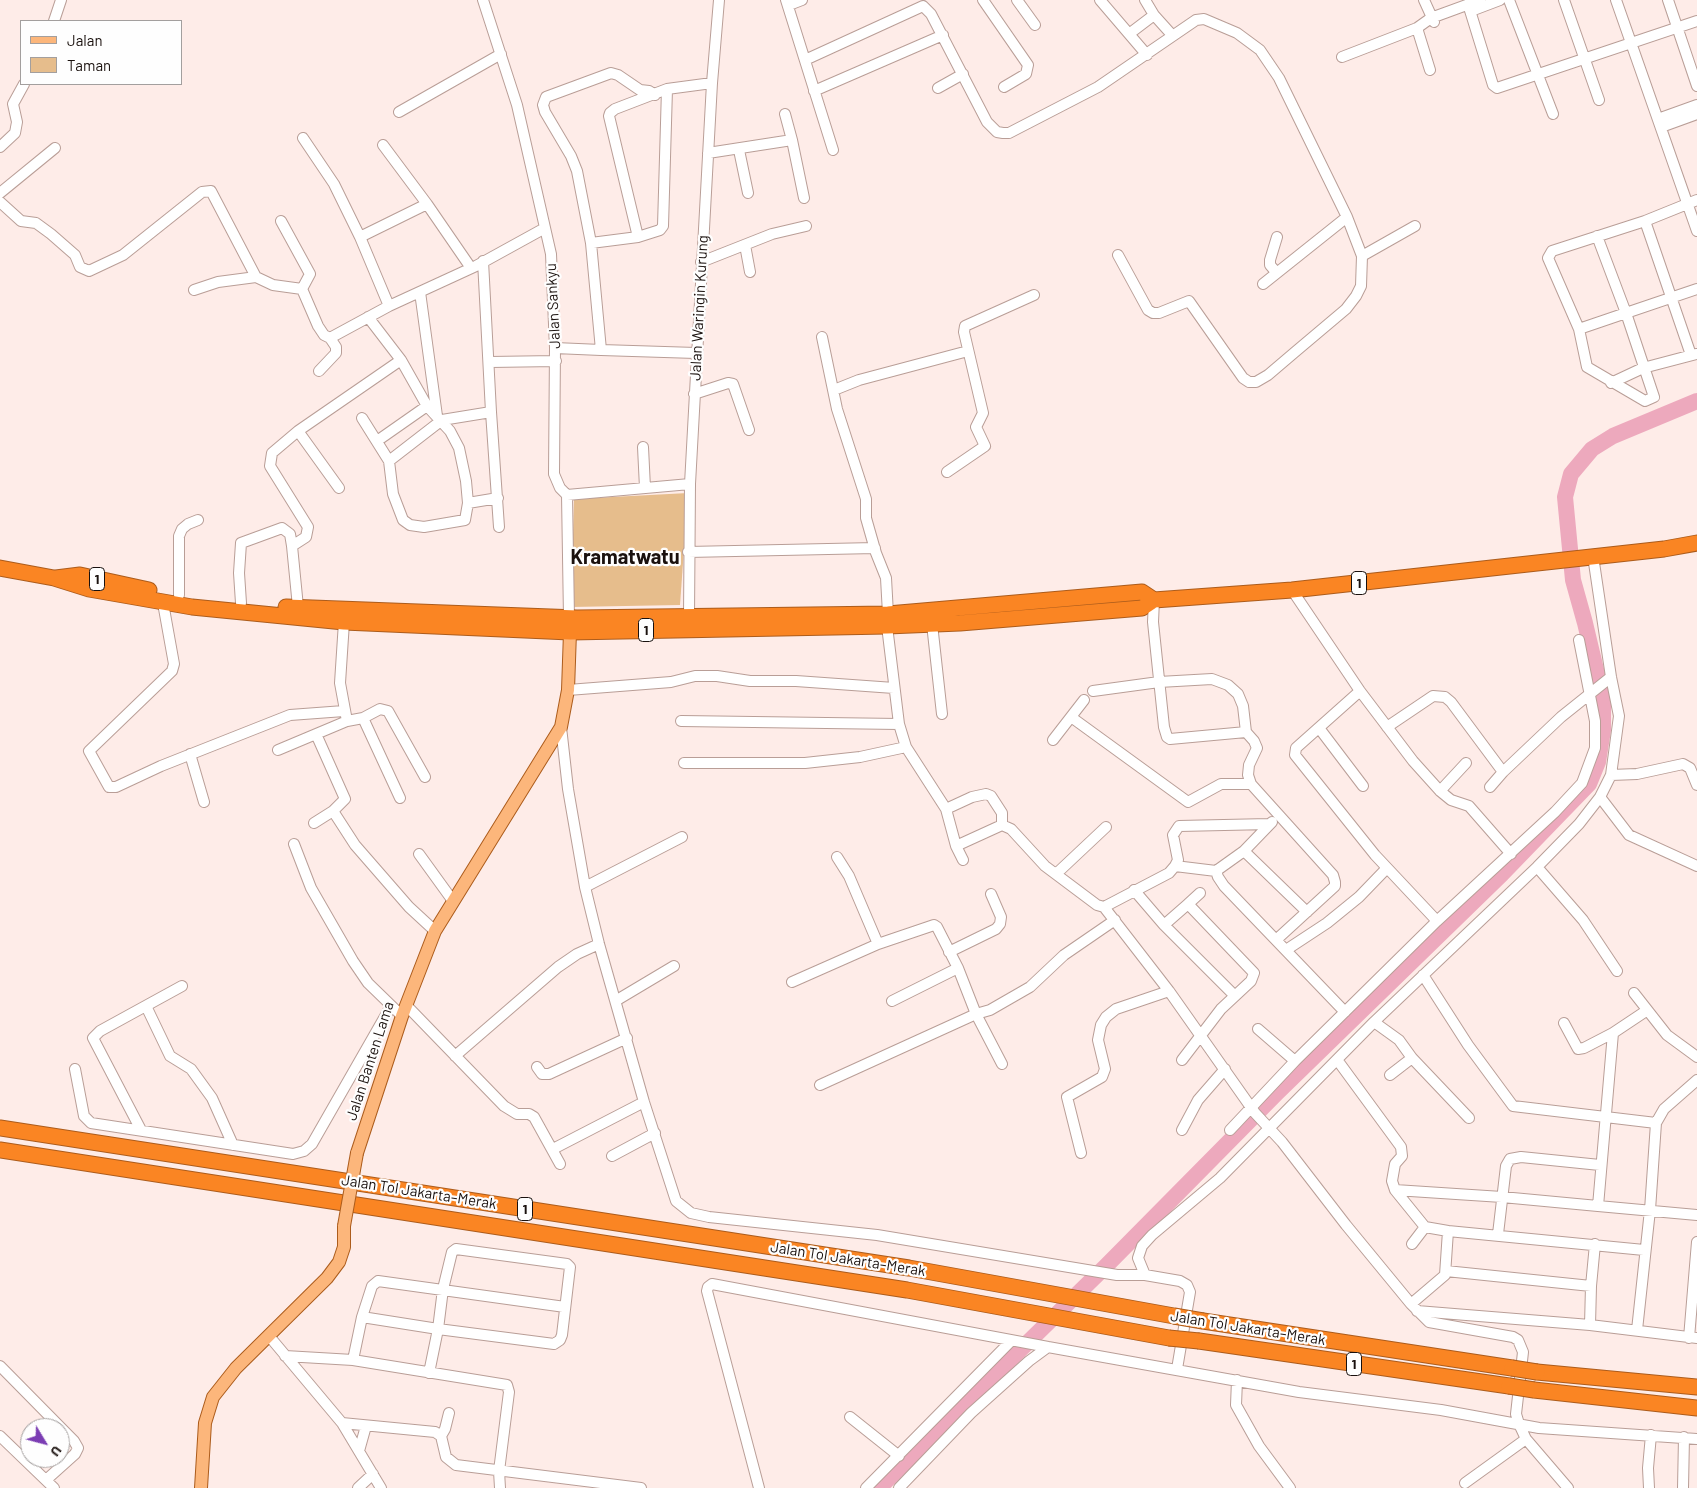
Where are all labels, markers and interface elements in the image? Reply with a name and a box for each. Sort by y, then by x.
legend [20,20,182,85]
text: Jalan [67,31,103,49]
text: Taman [67,56,111,74]
street label: Jalan Waringin Kurung [686,235,712,381]
street label: Jalan Sankyu [542,263,564,349]
district label: Kramatwatu [570,545,680,569]
road number: 1 [90,568,104,590]
road number: 1 [1352,572,1366,594]
road number: 1 [638,618,654,642]
street label: Jalan Banten Lama [342,999,398,1123]
street label: Jalan Tol Jakarta–Merak [340,1171,498,1213]
road number: 1 [518,1198,532,1220]
street label: Jalan Tol Jakarta–Merak [769,1238,927,1280]
street label: Jalan Tol Jakarta–Merak [1169,1307,1327,1349]
road number: 1 [1346,1352,1362,1376]
north arrow [20,1418,70,1468]
text: U [47,1443,66,1460]

